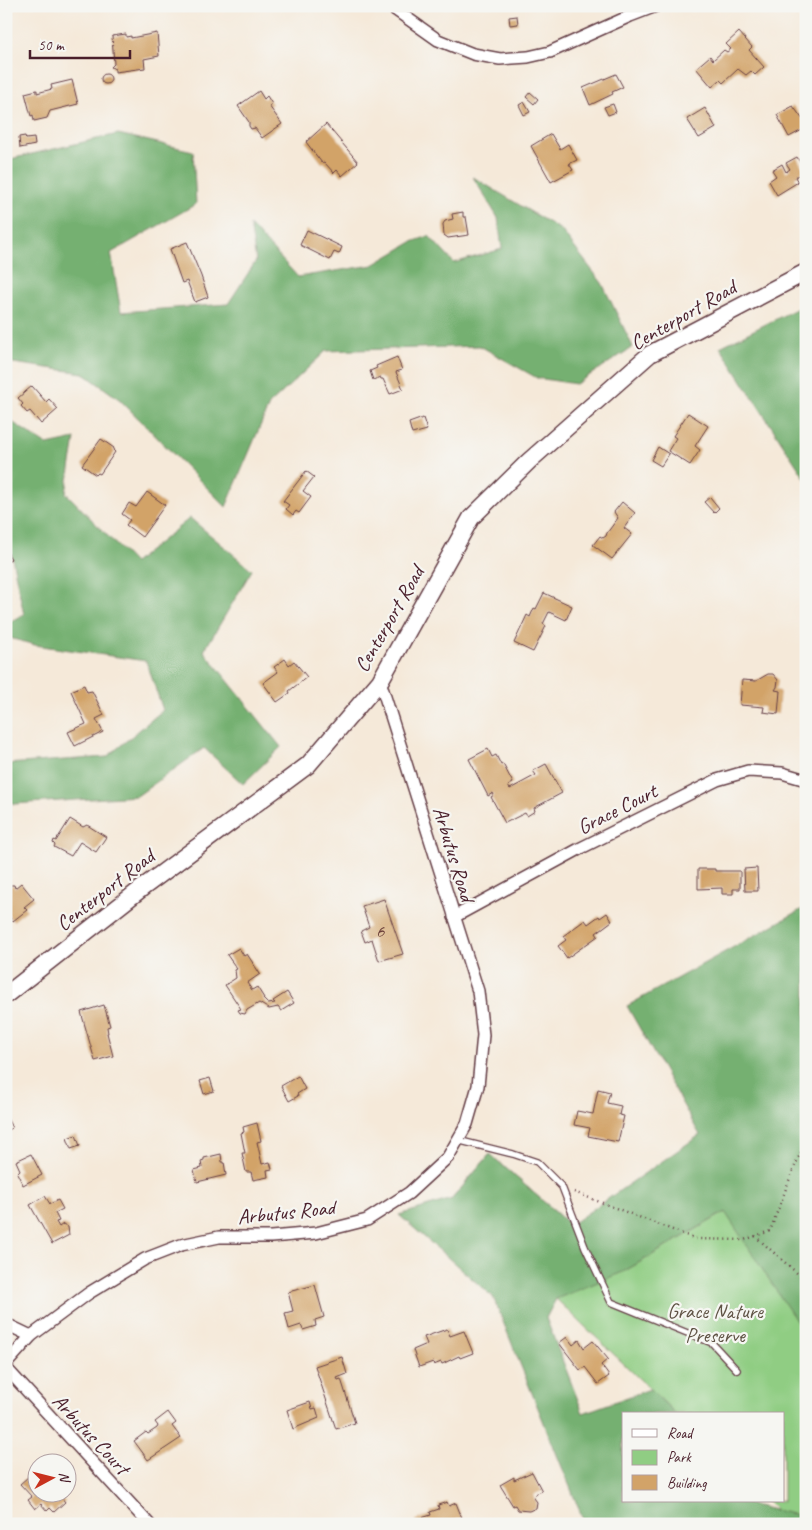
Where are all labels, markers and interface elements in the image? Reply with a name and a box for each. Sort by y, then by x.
scale bar [30,28,130,60]
text: 50 m [38,36,65,55]
street label: Centerport Road [626,272,744,356]
street label: Centerport Road [348,558,432,676]
street label: Grace Court [573,777,663,840]
street label: Arbutus Road [427,803,482,908]
street label: Centerport Road [51,841,162,936]
house number: 6 [376,919,386,943]
street label: Arbutus Road [236,1194,340,1230]
park label: Grace Nature Preserve [667,1298,764,1348]
street label: Arbutus Court [47,1388,137,1482]
legend [622,1412,784,1502]
text: Road [667,1424,694,1443]
text: Park [667,1448,692,1467]
north arrow [28,1452,78,1502]
text: N [55,1471,74,1484]
text: Building [667,1474,707,1493]

